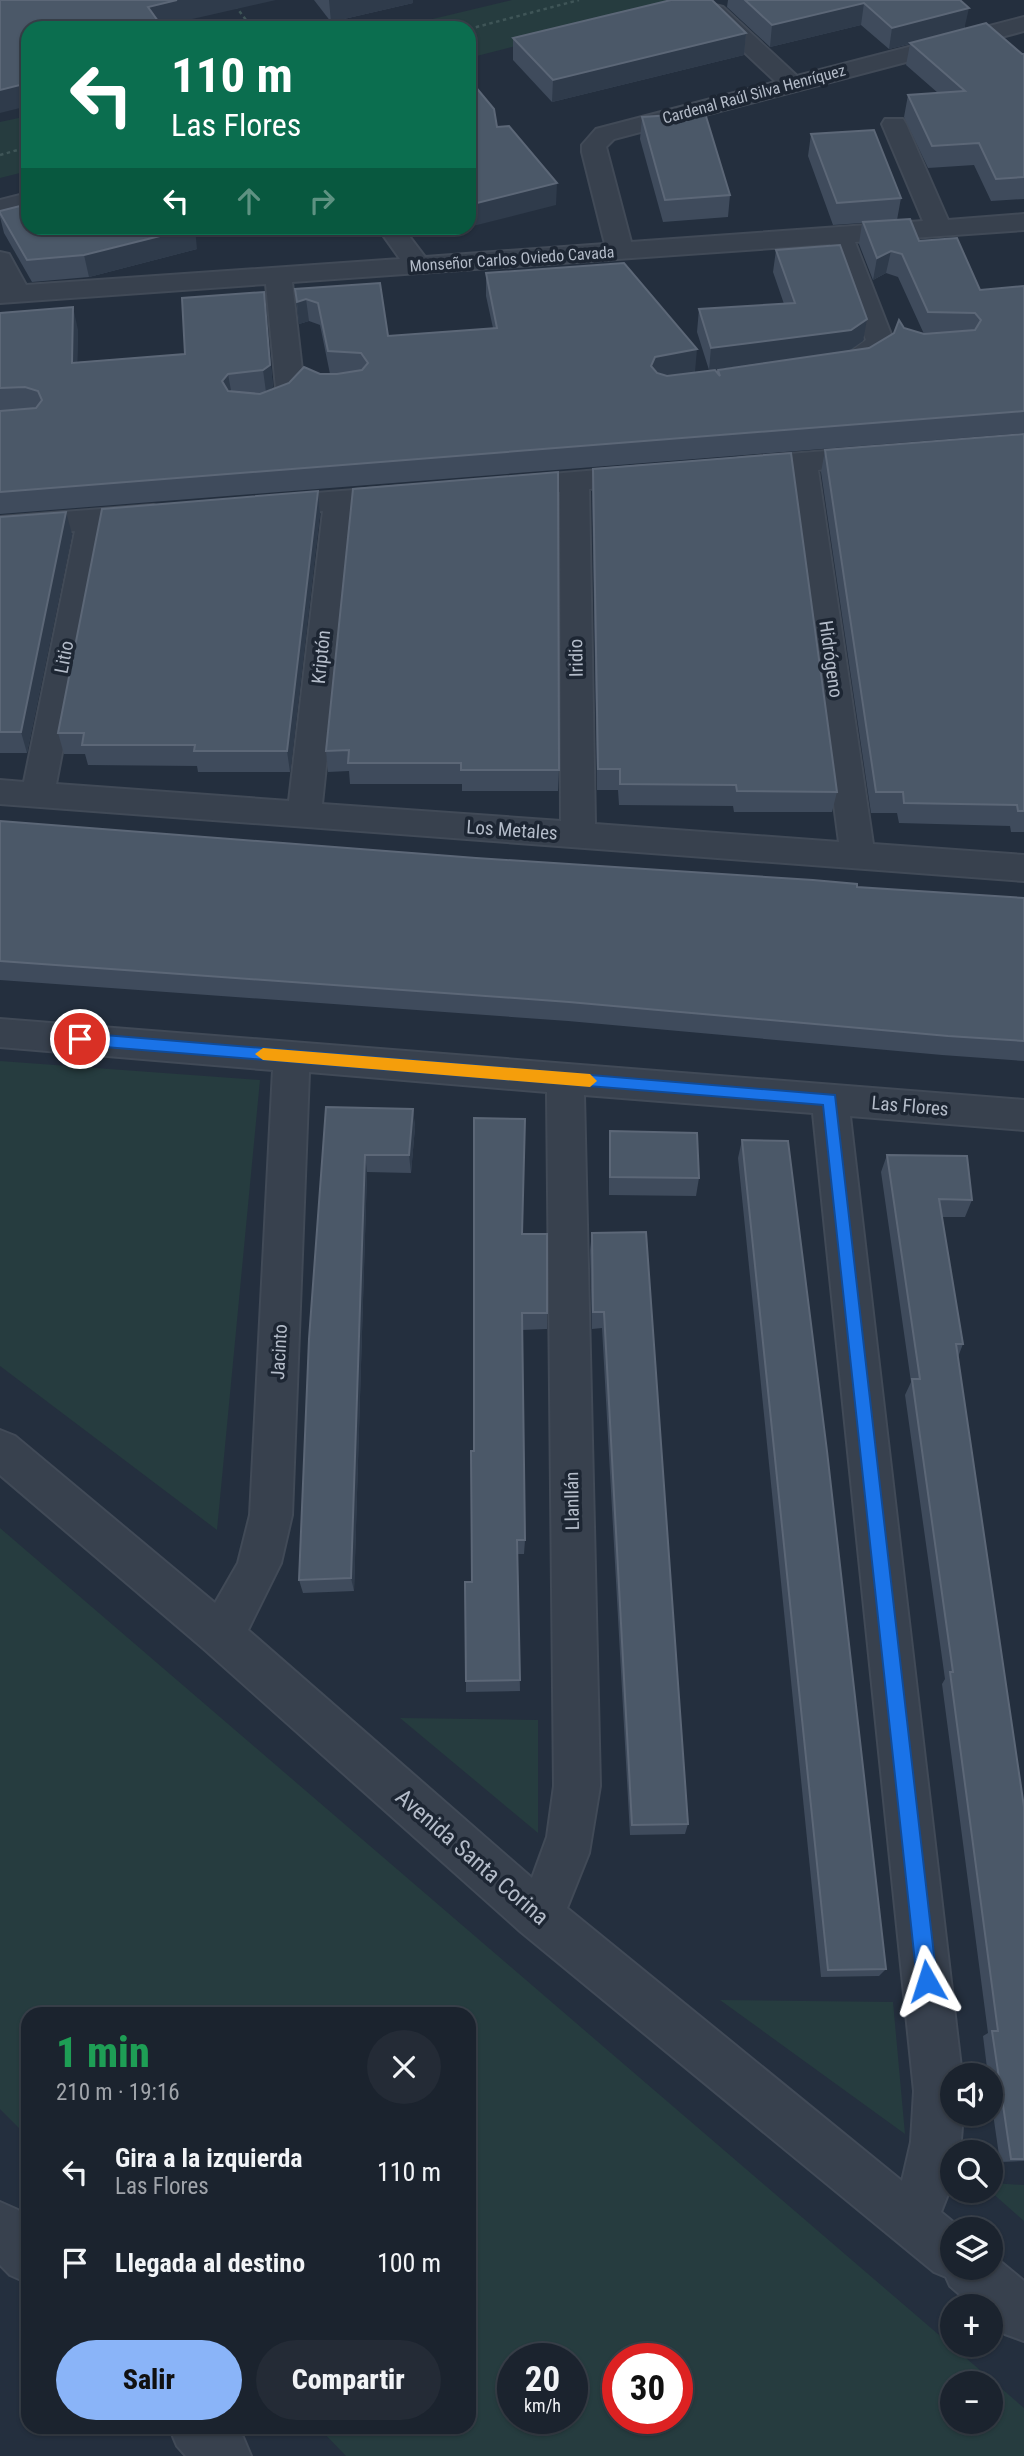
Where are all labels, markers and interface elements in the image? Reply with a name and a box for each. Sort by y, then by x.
text: 110 m [171,47,293,104]
icon: left [56,49,147,140]
street label: Cardenal Raúl Silva Henríquez [660,60,848,128]
text: Las Flores [171,106,301,144]
icon: left [157,182,195,220]
icon: ahead [230,182,268,220]
icon: right [303,182,341,220]
street label: Monseñor Carlos Oviedo Cavada [409,242,615,276]
street label: Hidrógeno [814,619,848,699]
street label: Kriptón [307,629,335,685]
street label: Litio [50,639,78,675]
street label: Iridio [564,639,588,677]
street label: Los Metales [466,815,558,845]
pin [50,1009,110,1069]
icon: arrive [61,1020,99,1058]
street label: Las Flores [870,1091,950,1121]
street label: Jacinto [266,1324,292,1380]
street label: Llanllán [560,1471,584,1531]
street label: Avenida Santa Corina [390,1783,554,1931]
position arrow [890,1944,964,2018]
text: 1 min [56,2028,150,2077]
button: close [367,2030,441,2104]
map controls [940,2063,1003,2434]
button: sound [940,2063,1003,2126]
text: 210 m · 19:16 [56,2079,180,2106]
button: search [940,2140,1003,2203]
text: Gira a la izquierda [115,2143,303,2173]
icon: left [56,2153,94,2191]
text: 110 m [377,2157,441,2187]
text: Las Flores [115,2173,209,2200]
button: layers [940,2217,1003,2280]
icon: arrive [56,2244,94,2282]
text: Llegada al destino [115,2248,305,2278]
text: 100 m [377,2248,441,2278]
button: + [940,2294,1003,2357]
button: Salir [56,2340,242,2420]
button: Compartir [256,2340,441,2420]
speed limit sign: 30 [602,2343,693,2434]
text: 20 [525,2359,560,2400]
button: − [940,2371,1003,2434]
text: km/h [524,2395,561,2416]

